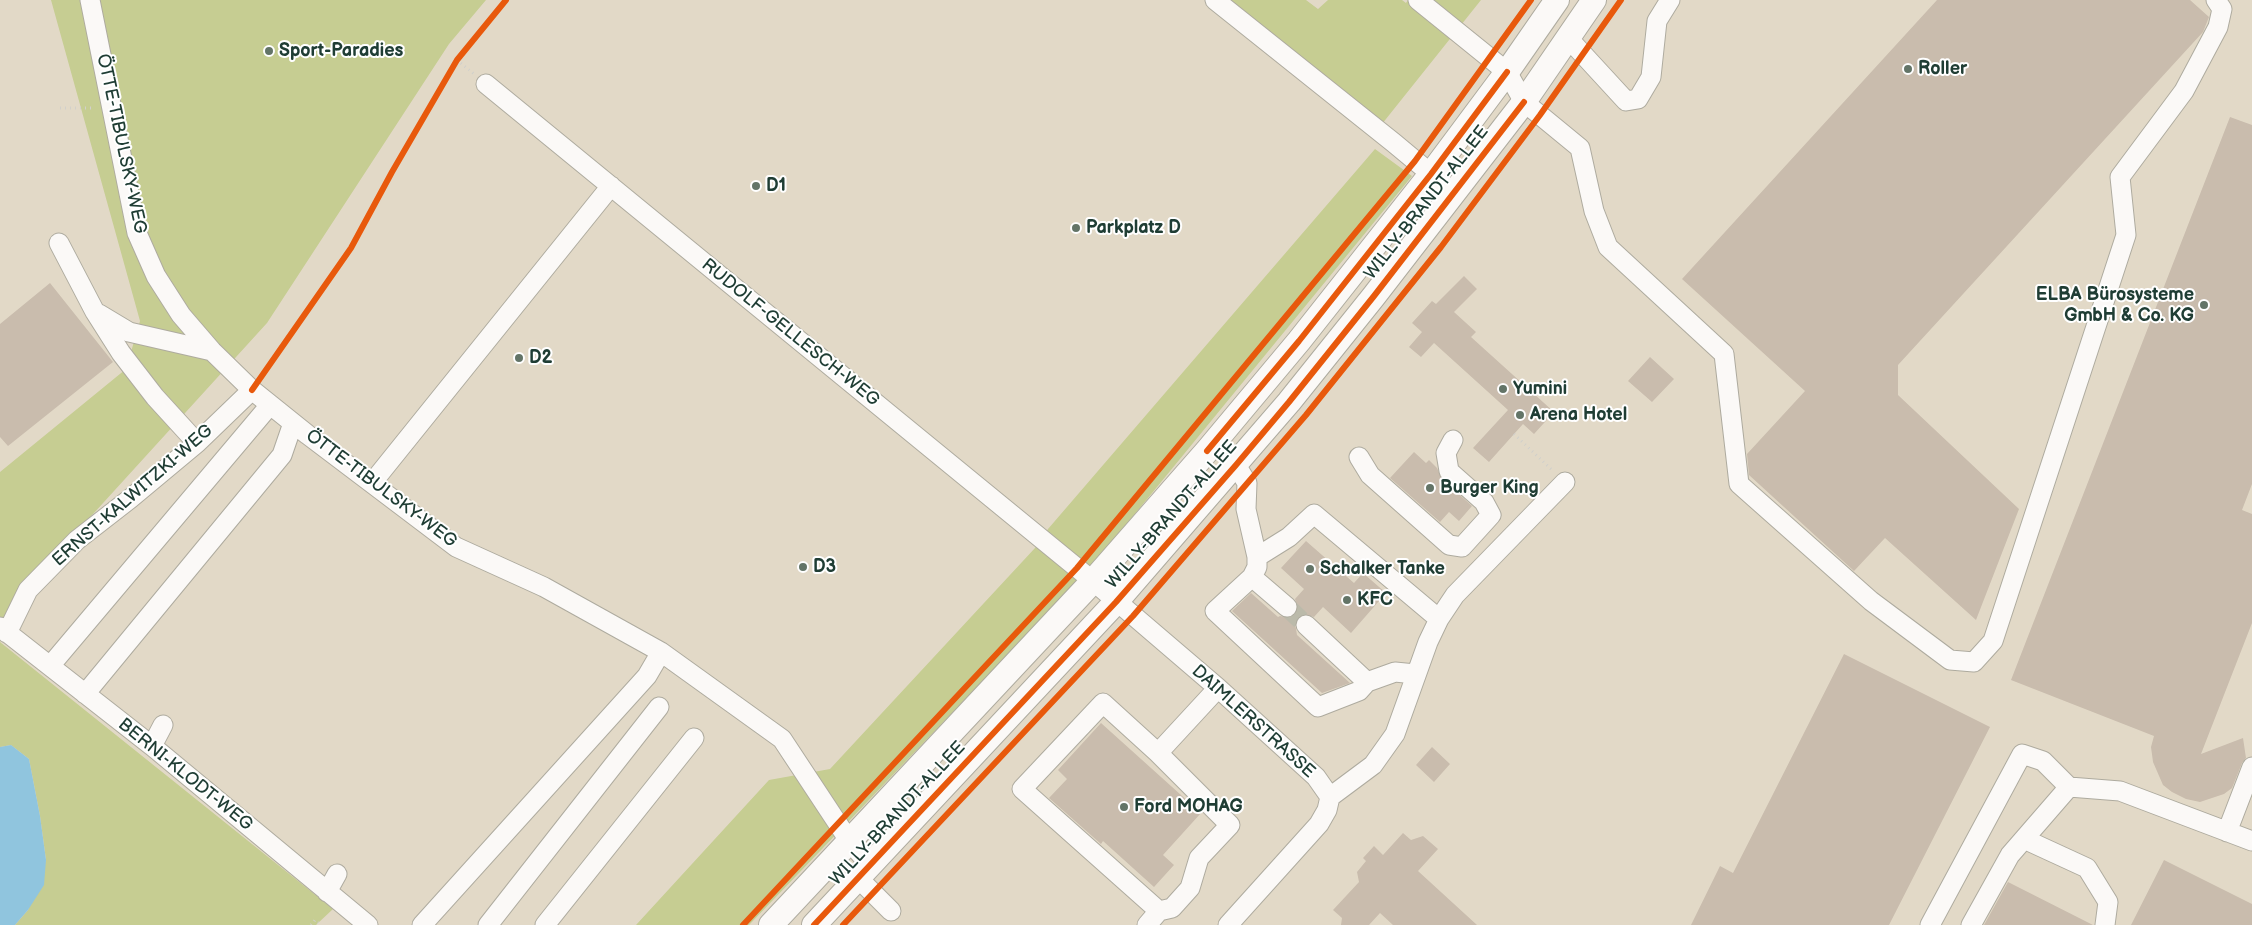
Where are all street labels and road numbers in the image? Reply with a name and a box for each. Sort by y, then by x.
street label: ÖTTE-TIBULSKY-WEG [91,52,151,236]
street label: WILLY-BRANDT-ALLEE [1360,122,1494,284]
street label: RUDOLF-GELLESCH-WEG [697,255,883,411]
street label: ERNST-KALWITZKI-WEG [48,420,218,572]
street label: ÖTTE-TIBULSKY-WEG [301,425,461,553]
street label: WILLY-BRANDT-ALLEE [1102,436,1242,594]
street label: DAIMLERSTRASSE [1187,661,1319,783]
street label: BERNI-KLODT-WEG [113,714,257,836]
street label: WILLY-BRANDT-ALLEE [825,737,971,891]

